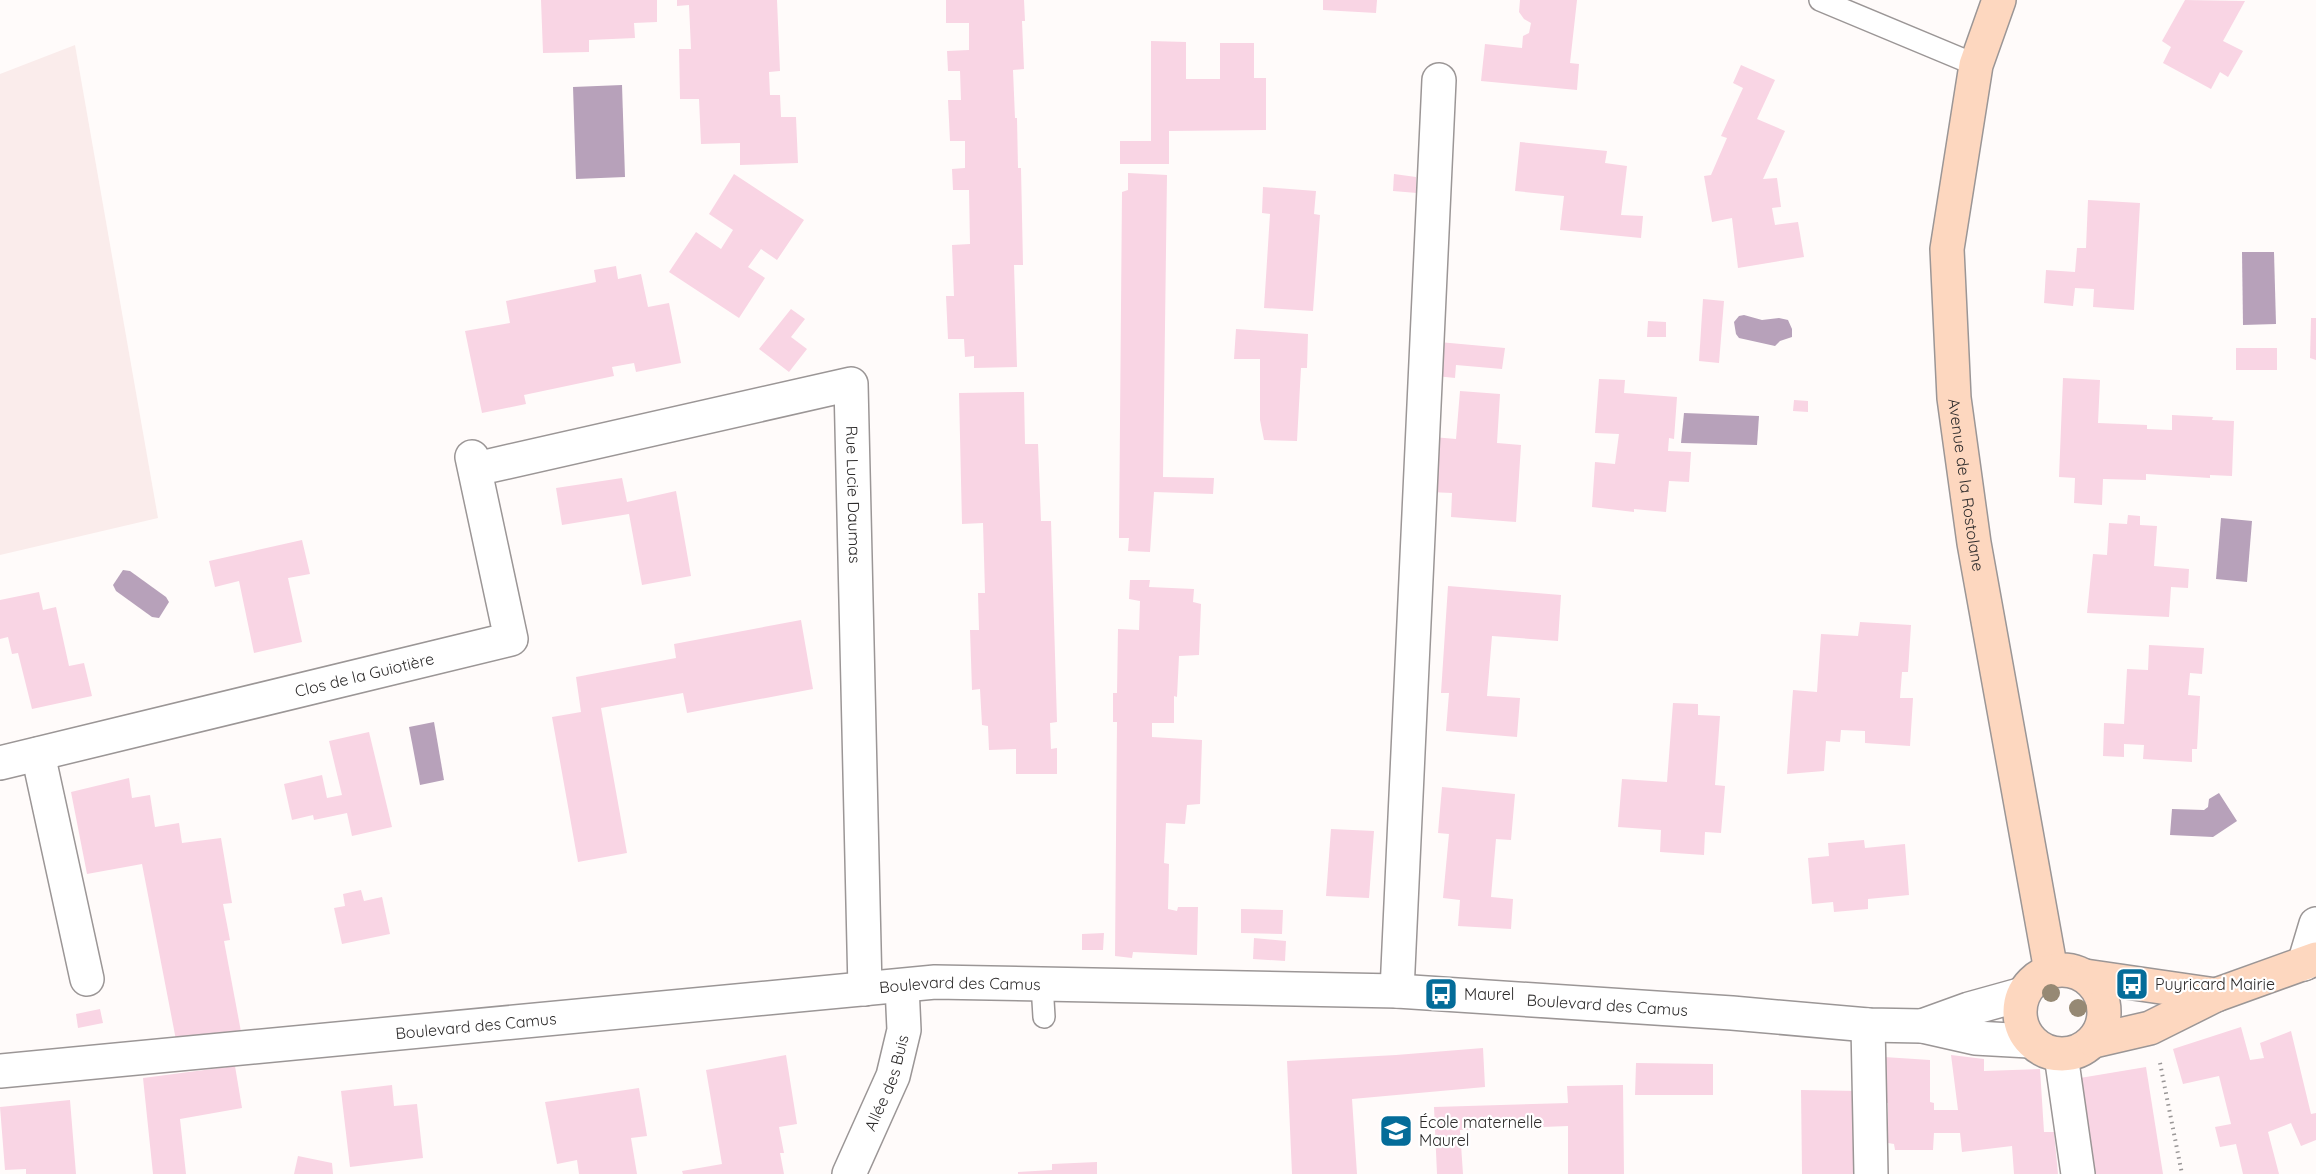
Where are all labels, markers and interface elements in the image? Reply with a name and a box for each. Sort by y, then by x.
street label: Avenue de la Rostolane [1944,397,1989,573]
street label: Rue Lucie Daumas [842,425,865,564]
street label: Clos de la Guiotière [293,648,436,701]
bus stop icon: Puyricard Mairie [2114,966,2150,1002]
street label: Boulevard des Camus [878,972,1041,997]
place label: Puyricard Mairie [2155,974,2275,994]
bus stop icon: Maurel [1423,976,1459,1012]
place label: Maurel [1464,984,1514,1004]
street label: Boulevard des Camus [1526,990,1689,1020]
street label: Boulevard des Camus [394,1008,557,1043]
street label: Allée des Buis [860,1033,913,1134]
place label: École maternelle Maurel [1419,1112,1542,1150]
school or university icon: École maternelle Maurel [1378,1113,1414,1149]

